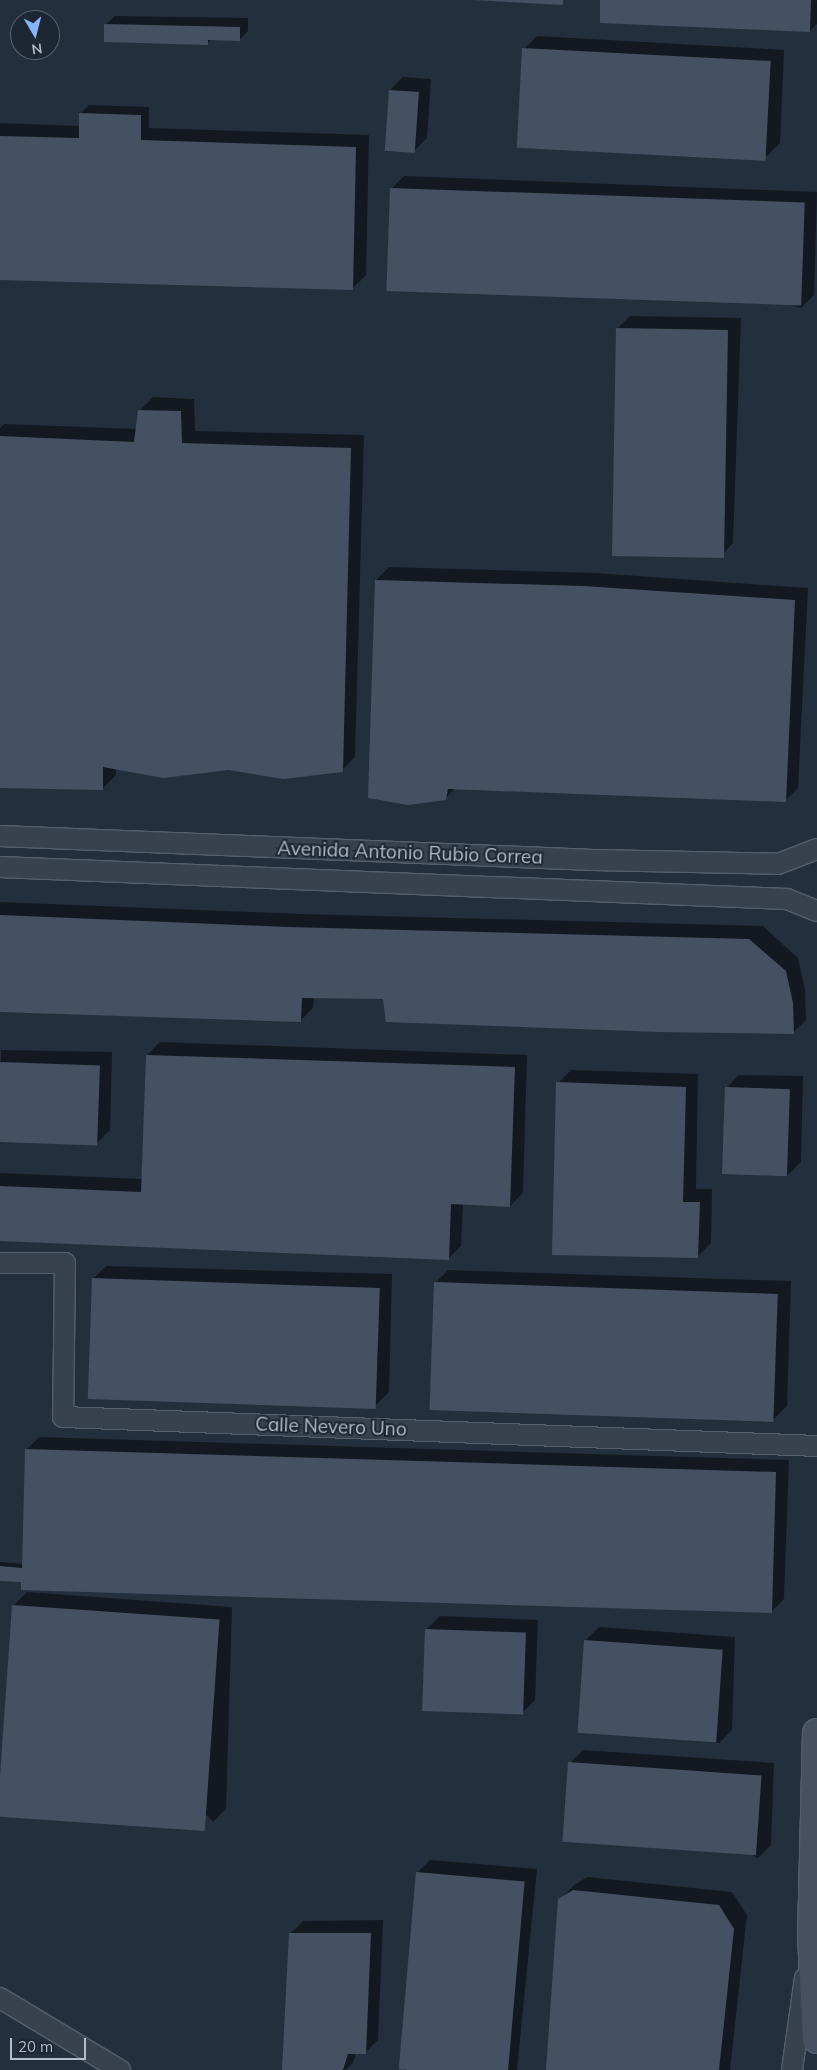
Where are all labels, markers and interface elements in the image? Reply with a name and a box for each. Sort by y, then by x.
north arrow [10,10,60,60]
text: N [30,39,43,59]
street label: Avenida Antonio Rubio Correa [277,837,543,869]
street label: Calle Nevero Uno [255,1413,407,1441]
scale bar [12,2028,89,2060]
text: 20 m [18,2037,53,2056]

